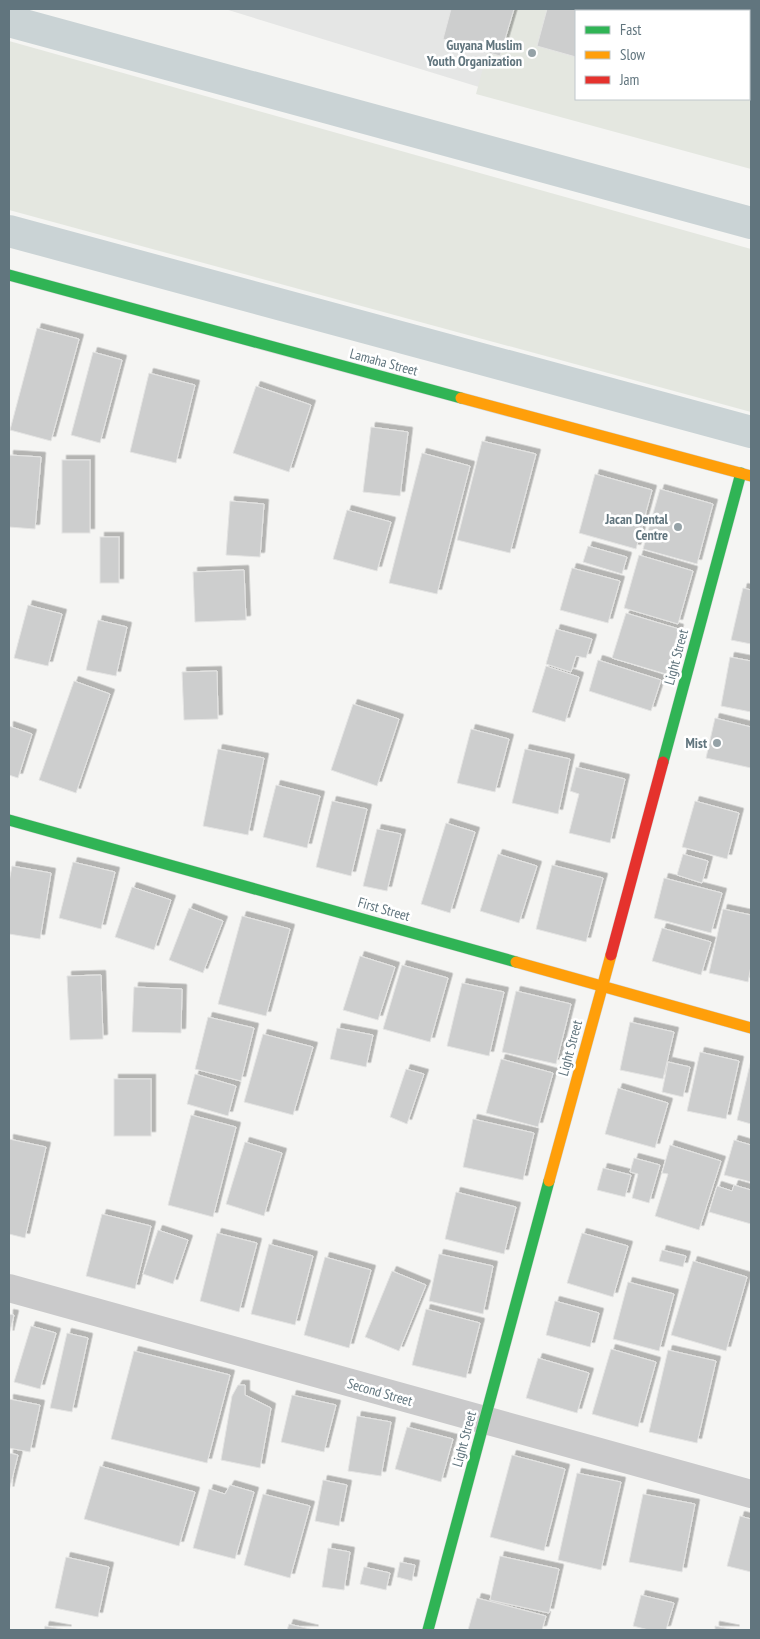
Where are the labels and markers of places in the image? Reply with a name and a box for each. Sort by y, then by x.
place label: Guyana Muslim Youth Organization [426,36,522,70]
marker: Guyana Muslim Youth Organization [526,47,538,59]
place label: Jacan Dental Centre [604,510,669,544]
marker: Jacan Dental Centre [672,521,684,533]
place label: Mist [686,734,707,752]
marker: Mist [711,737,723,749]

